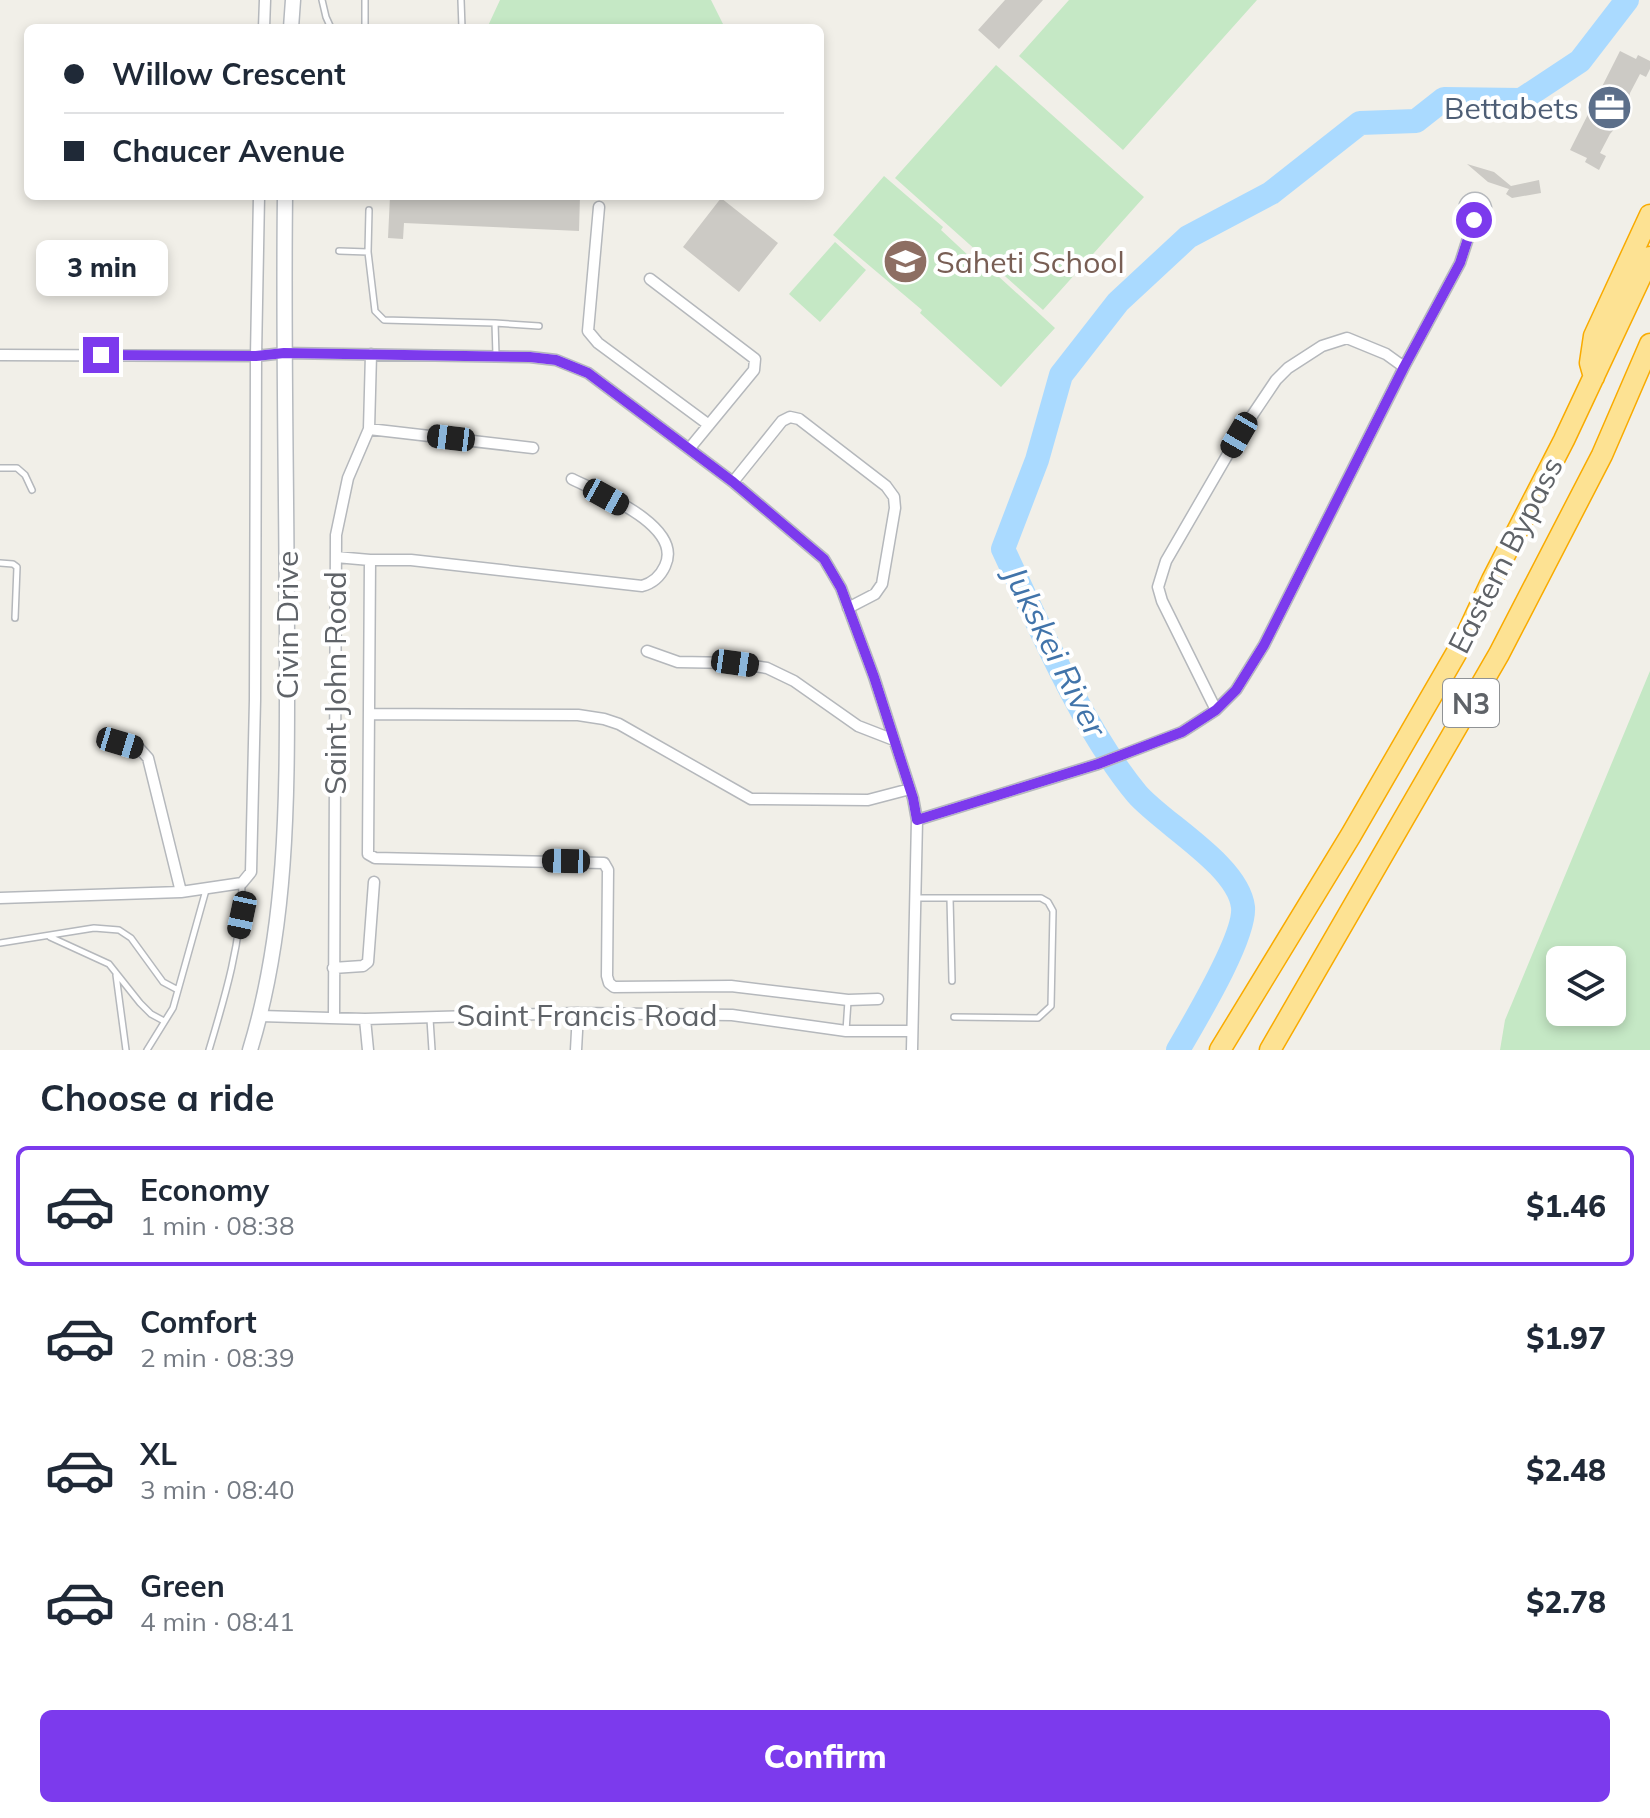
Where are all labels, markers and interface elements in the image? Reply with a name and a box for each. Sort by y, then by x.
text: Willow Crescent [112,55,346,93]
office icon: Bettabets [1586,84,1634,132]
place label: Bettabets [1444,89,1579,127]
text: Chaucer Avenue [112,132,345,170]
route start [1456,202,1492,238]
school or university icon: Saheti School [881,238,929,286]
callout: 3 min [35,239,167,295]
place label: Saheti School [936,243,1125,281]
text: 3 min [67,251,137,284]
route end [83,337,119,373]
car [1217,408,1261,462]
car [426,423,476,453]
street label: Eastern Bypass [1439,451,1571,659]
car [579,475,633,519]
street label: Civin Drive [268,551,306,699]
water label: Jukskei River [995,556,1117,744]
street label: Saint John Road [316,571,354,795]
car [710,648,760,678]
road number: N3 [1443,679,1499,727]
car [94,725,146,761]
car [542,849,590,873]
car [225,889,259,941]
map controls [1546,946,1626,1026]
button: layers [1546,946,1626,1026]
street label: Saint Francis Road [457,996,717,1034]
text: Choose a ride [40,1075,274,1120]
icon: car [44,1170,116,1242]
text: Economy [140,1171,269,1209]
text: $1.46 [1526,1187,1606,1225]
text: 1 min · 08:38 [140,1209,295,1242]
icon: car [44,1302,116,1374]
text: Comfort [140,1303,257,1341]
text: $1.97 [1526,1319,1606,1357]
text: 2 min · 08:39 [140,1341,295,1374]
icon: car [44,1434,116,1506]
text: XL [140,1435,177,1473]
text: $2.48 [1526,1451,1606,1489]
text: 3 min · 08:40 [140,1473,295,1506]
icon: car [44,1566,116,1638]
text: Green [140,1567,225,1605]
text: $2.78 [1526,1583,1606,1621]
text: 4 min · 08:41 [140,1605,295,1638]
button: Confirm [40,1710,1610,1802]

